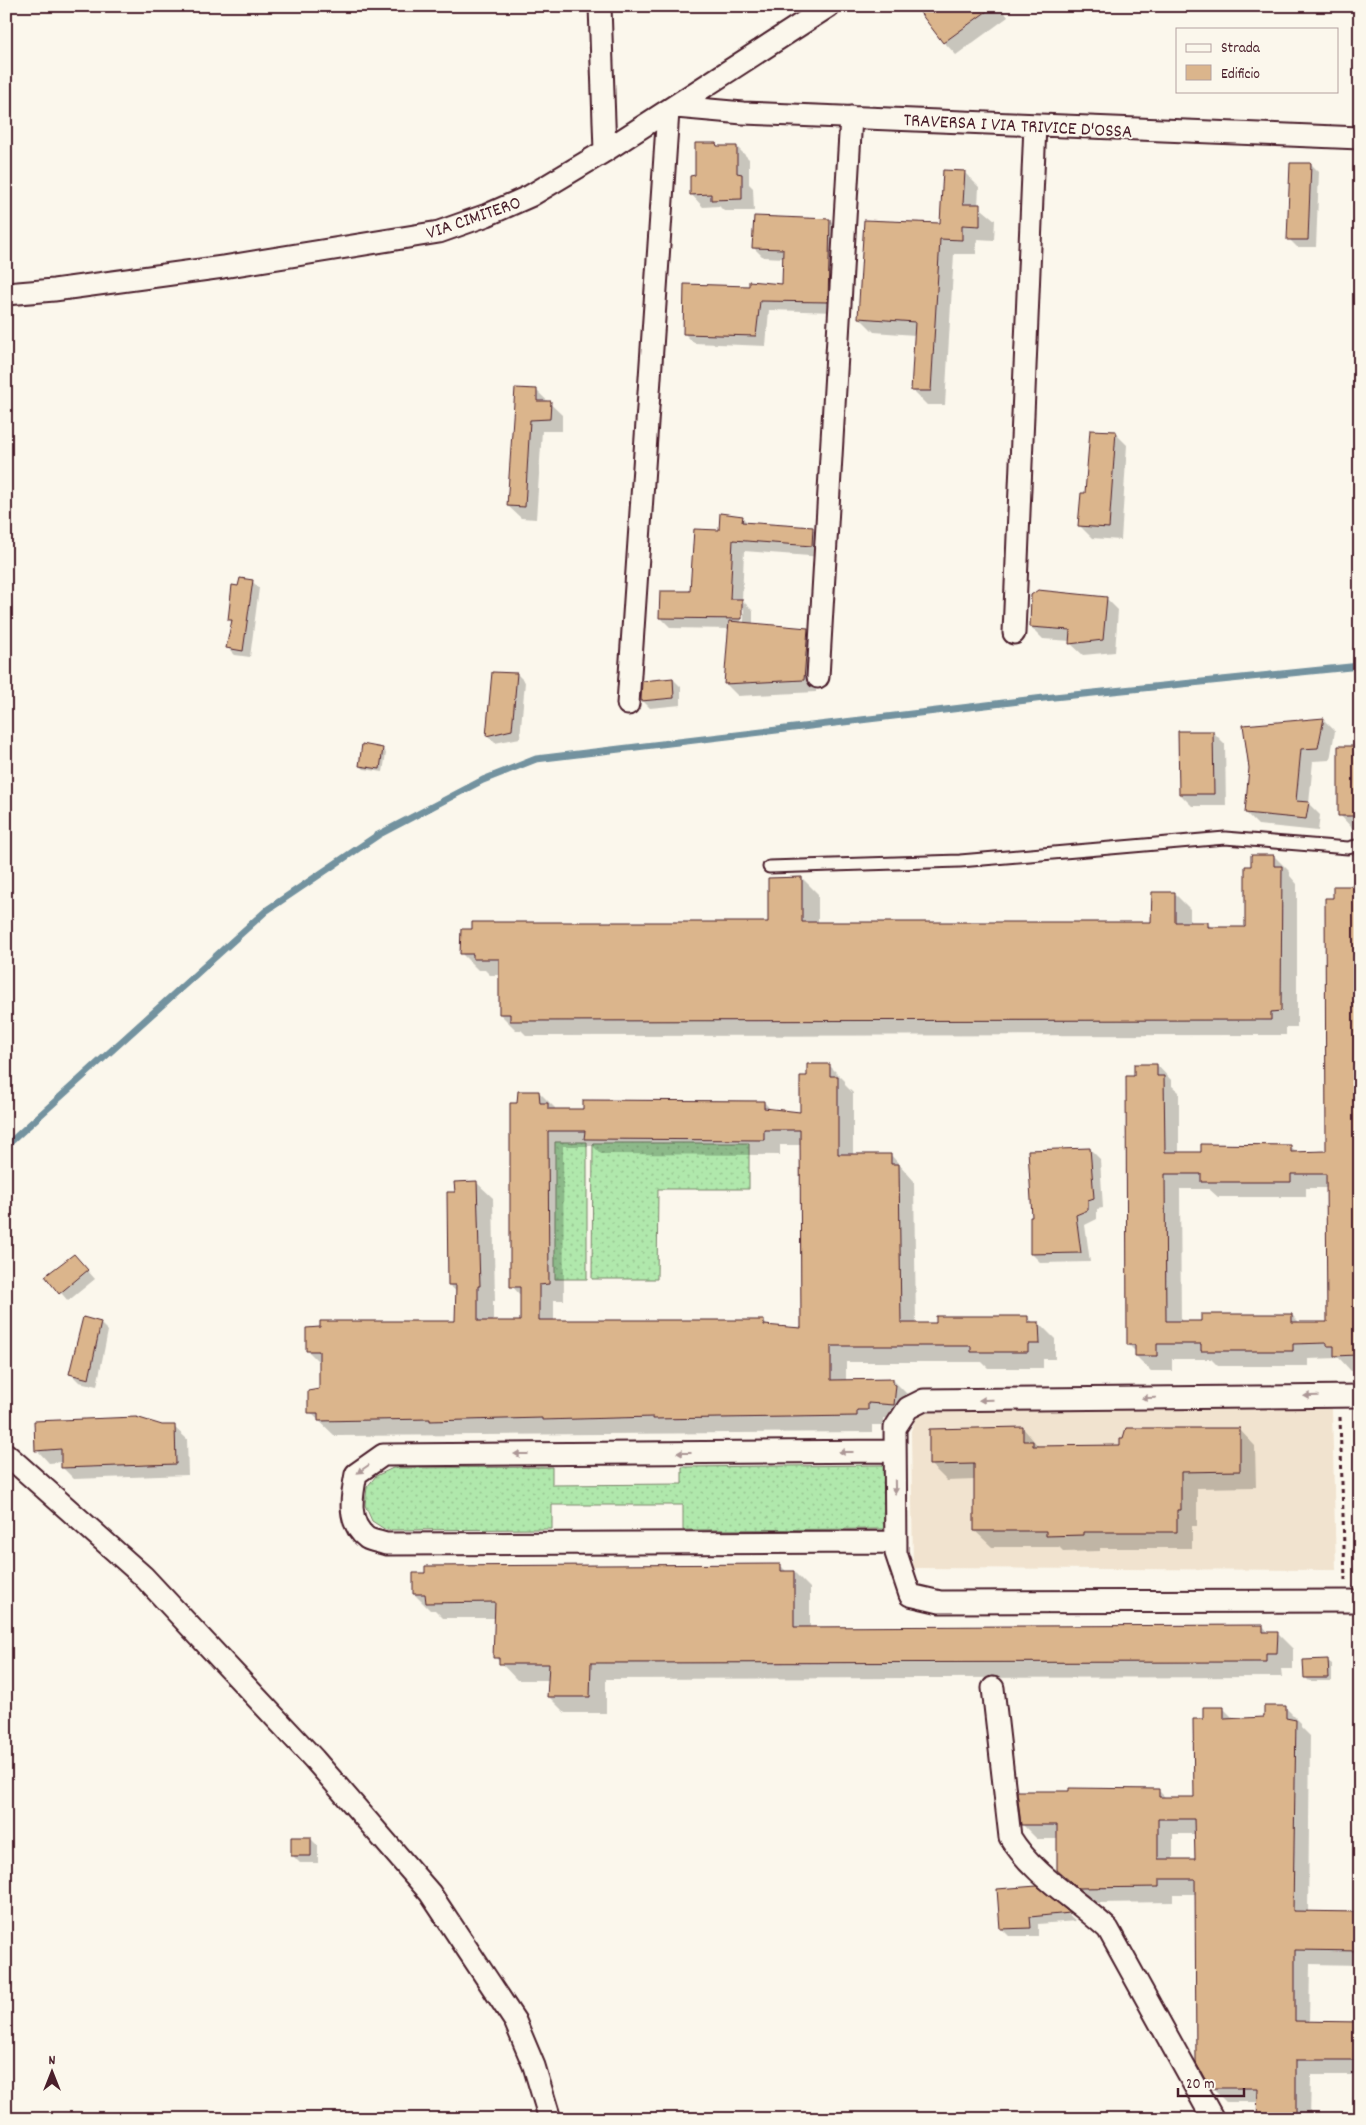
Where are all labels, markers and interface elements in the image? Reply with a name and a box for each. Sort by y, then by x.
legend [1176,28,1338,92]
text: Strada [1221,38,1261,60]
text: Edificio [1221,64,1260,86]
street label: TRAVERSA I VIA TRIVICE D'OSSA [903,108,1133,147]
street label: VIA CIMITERO [423,191,525,248]
one-way arrow [1303,1392,1319,1400]
one-way arrow [1140,1394,1156,1402]
one-way arrow [978,1396,994,1404]
one-way arrow [838,1448,854,1456]
one-way arrow [675,1449,691,1457]
one-way arrow [513,1450,529,1458]
one-way arrow [356,1464,370,1474]
one-way arrow [891,1479,899,1495]
north arrow [28,2048,78,2098]
text: N [49,2051,56,2071]
scale bar [1178,2065,1245,2097]
text: 20 m [1186,2074,1214,2096]

